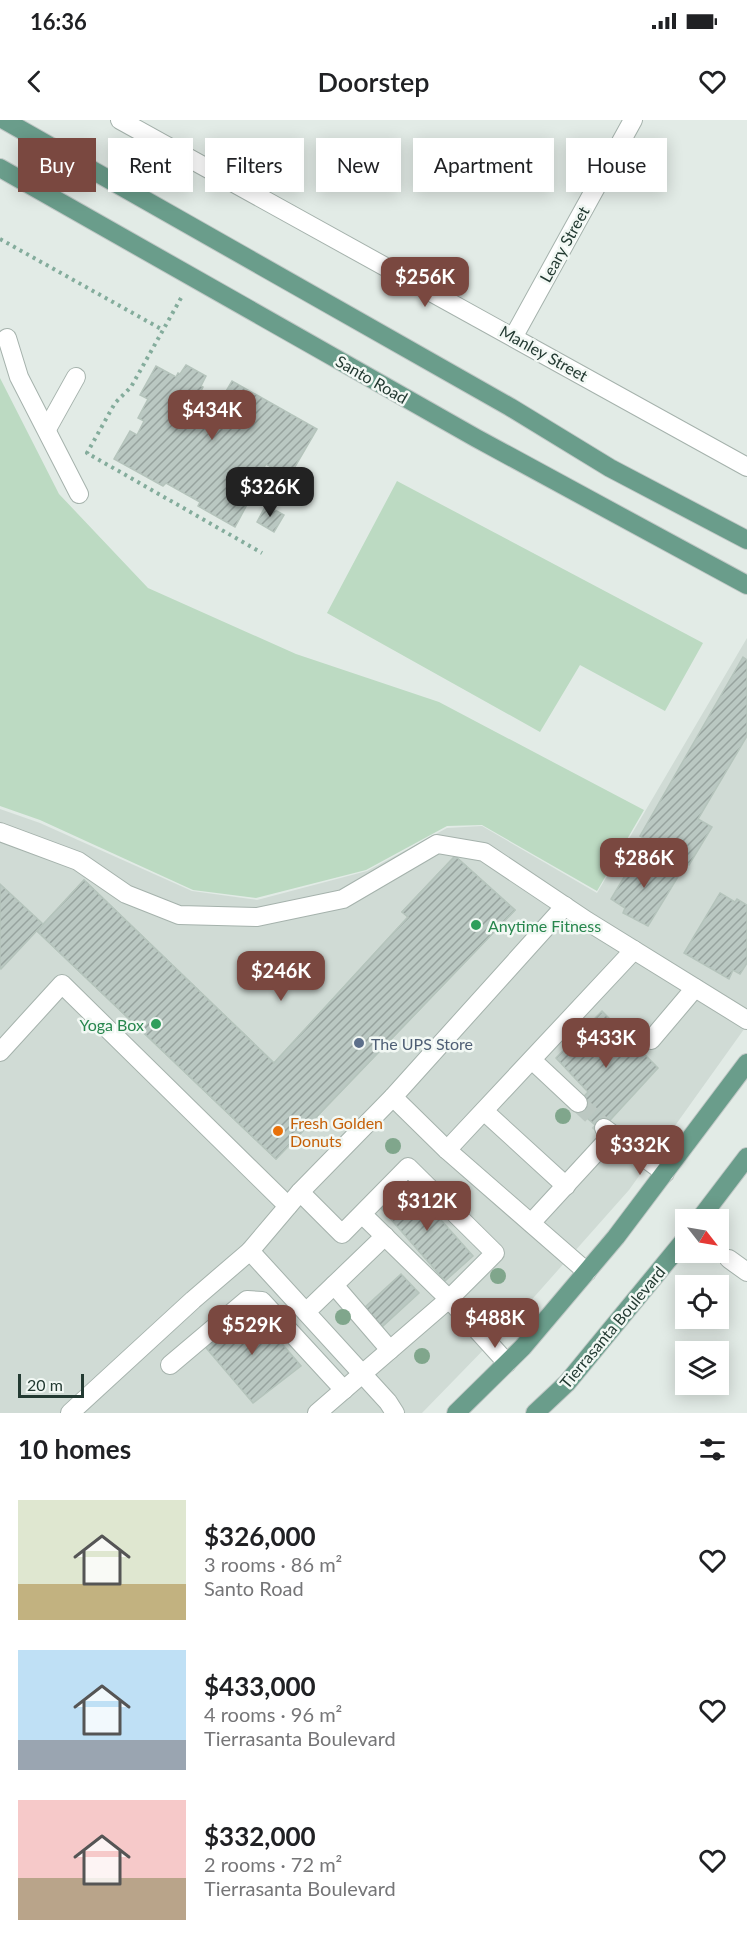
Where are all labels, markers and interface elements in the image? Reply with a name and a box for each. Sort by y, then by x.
text: 16:36 [30,8,87,35]
icon: back [18,65,51,98]
text: Doorstep [317,65,430,98]
icon: heart [696,65,729,98]
chip: Buy [18,138,96,192]
chip: Rent [108,138,193,192]
chip: Filters [205,138,304,192]
chip: New [316,138,401,192]
chip: Apartment [413,138,554,192]
chip: House [566,138,667,192]
street label: Leary Street [535,202,593,285]
pin: $256K [383,257,467,308]
text: $256K [395,264,455,288]
street label: Manley Street [497,321,592,385]
street label: Santo Road [333,351,411,407]
pin: $434K [170,390,254,441]
text: $434K [182,397,242,421]
pin: $326K [228,467,312,518]
text: $326K [240,474,300,498]
pin: $286K [602,838,686,889]
text: $286K [614,845,674,869]
place label: Anytime Fitness [488,916,601,935]
marker: Anytime Fitness [469,918,483,932]
pin: $246K [239,951,323,1002]
text: $246K [251,958,311,982]
place label: Yoga Box [79,1015,144,1034]
marker: Yoga Box [149,1017,163,1031]
pin: $433K [564,1018,648,1069]
text: $433K [576,1025,636,1049]
place label: The UPS Store [371,1034,473,1053]
marker: The UPS Store [352,1036,366,1050]
place label: Fresh Golden Donuts [290,1113,383,1150]
marker: Fresh Golden Donuts [271,1124,285,1138]
pin: $332K [598,1125,682,1176]
text: $332K [610,1132,670,1156]
pin: $312K [385,1181,469,1232]
text: $312K [397,1188,457,1212]
north arrow [675,1209,729,1263]
map controls [675,1209,729,1395]
street label: Tierrasanta Boulevard [555,1262,669,1392]
button: locate [675,1275,729,1329]
pin: $488K [453,1298,537,1349]
pin: $529K [210,1305,294,1356]
text: $488K [465,1305,525,1329]
text: $529K [222,1312,282,1336]
button: layers [675,1341,729,1395]
scale bar [18,1371,84,1398]
text: 20 m [27,1375,63,1394]
text: 10 homes [18,1433,131,1465]
icon: filters [696,1433,729,1466]
text: $326,000 [204,1520,316,1552]
icon: home [66,1524,138,1596]
icon: heart [696,1544,729,1577]
text: 3 rooms · 86 m² [204,1552,342,1576]
text: Santo Road [204,1576,304,1600]
text: $433,000 [204,1670,316,1702]
icon: home [66,1674,138,1746]
icon: heart [696,1694,729,1727]
text: 4 rooms · 96 m² [204,1702,342,1726]
text: Tierrasanta Boulevard [204,1726,396,1750]
text: $332,000 [204,1820,316,1852]
icon: home [66,1824,138,1896]
icon: heart [696,1844,729,1877]
text: 2 rooms · 72 m² [204,1852,342,1876]
text: Tierrasanta Boulevard [204,1876,396,1900]

